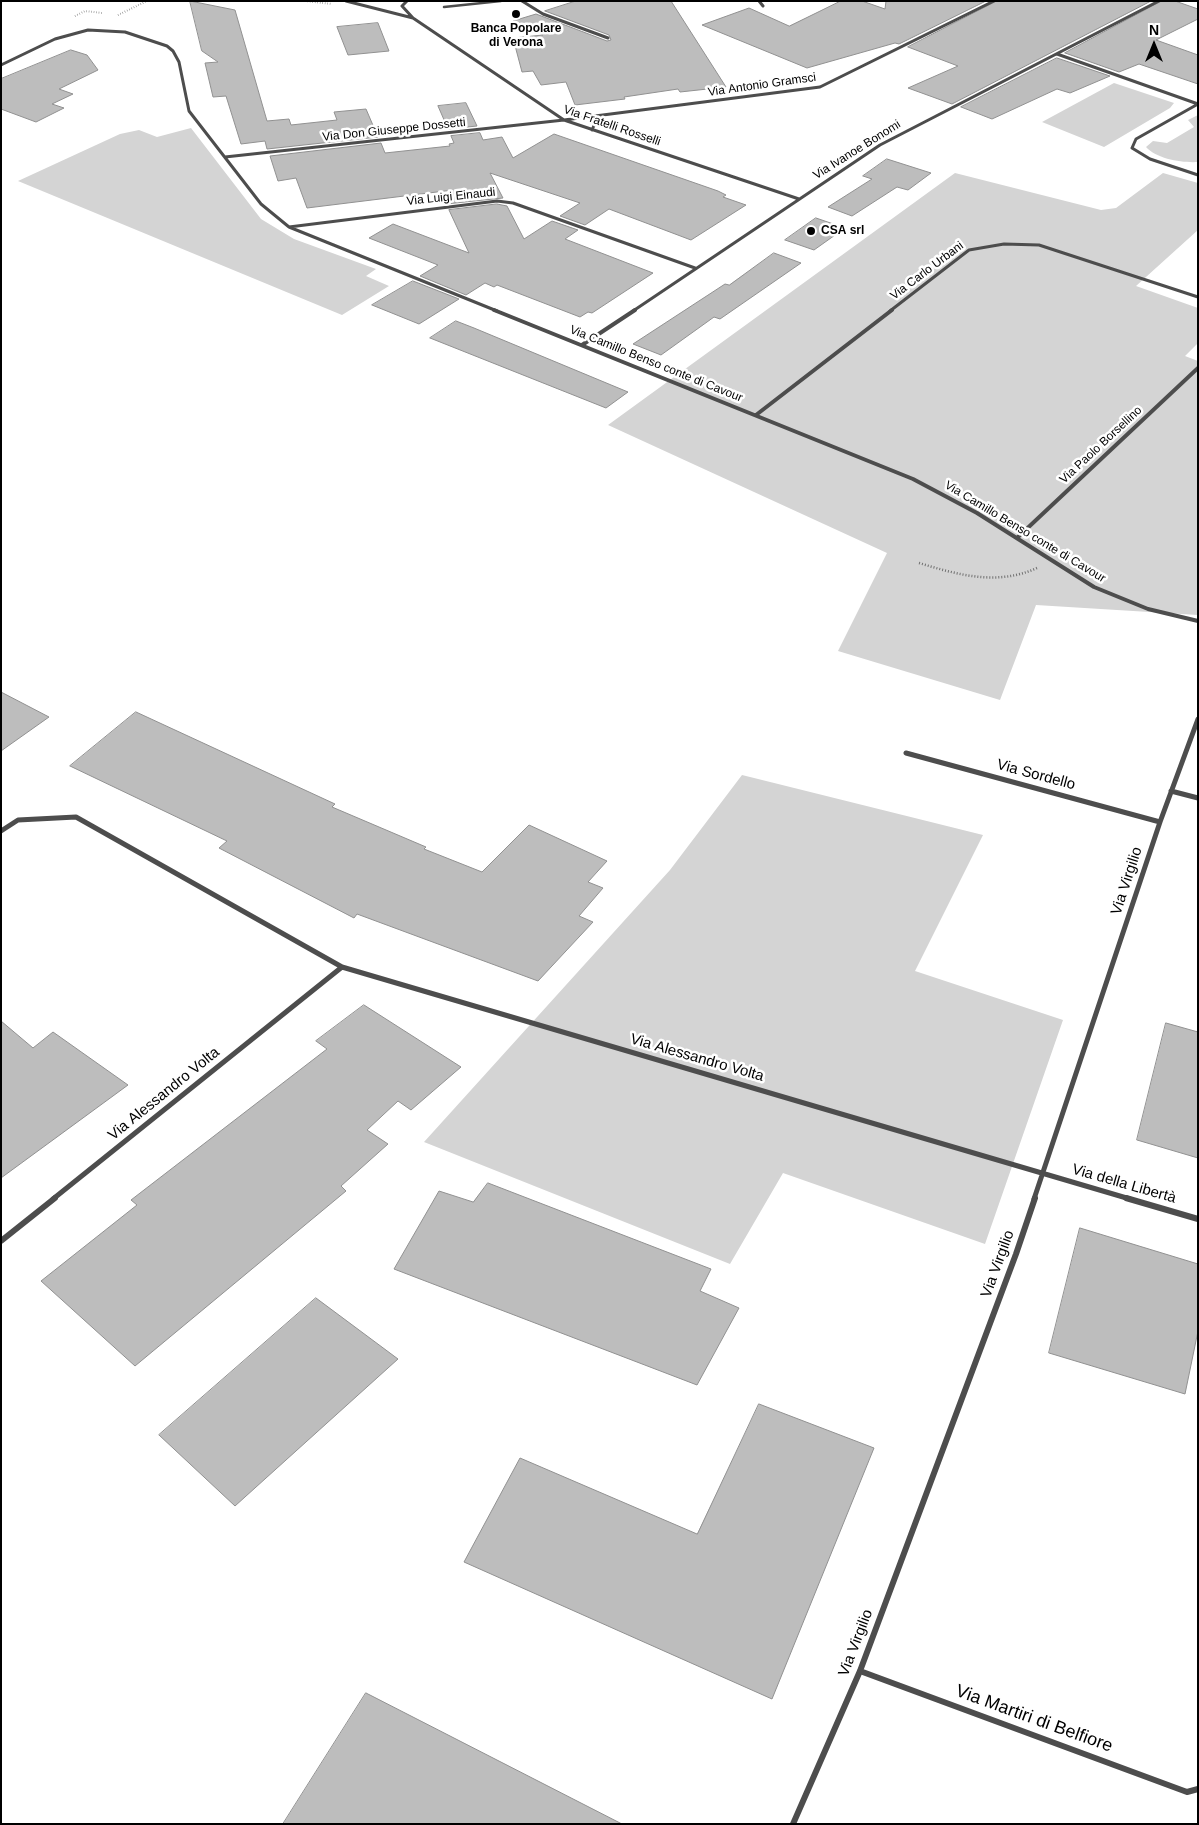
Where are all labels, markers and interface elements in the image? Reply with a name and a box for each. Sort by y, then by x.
marker: Banca Popolare di Verona [510,8,522,20]
north arrow [1129,20,1179,70]
place label: Banca Popolare di Verona [471,22,561,50]
text: N [1149,22,1159,38]
street label: Via Antonio Gramsci [707,70,817,100]
street label: Via Fratelli Rosselli [562,103,662,149]
street label: Via Don Giuseppe Dossetti [322,115,466,145]
street label: Via Ivanoe Bonomi [811,117,903,183]
street label: Via Luigi Einaudi [406,185,496,209]
place label: CSA srl [821,224,864,238]
marker: CSA srl [805,225,817,237]
street label: Via Carlo Urbani [888,239,966,303]
street label: Via Camillo Benso conte di Cavour [567,323,745,405]
street label: Via Paolo Borsellino [1057,403,1145,487]
street label: Via Camillo Benso conte di Cavour [942,478,1108,586]
street label: Via Sordello [995,756,1077,794]
street label: Via Virgilio [1108,845,1146,917]
street label: Via Alessandro Volta [628,1030,766,1086]
street label: Via Alessandro Volta [105,1044,223,1144]
street label: Via della Libertà [1070,1161,1178,1207]
street label: Via Virgilio [978,1228,1018,1300]
street label: Via Virgilio [835,1607,877,1679]
street label: Via Martiri di Belfiore [952,1681,1116,1757]

